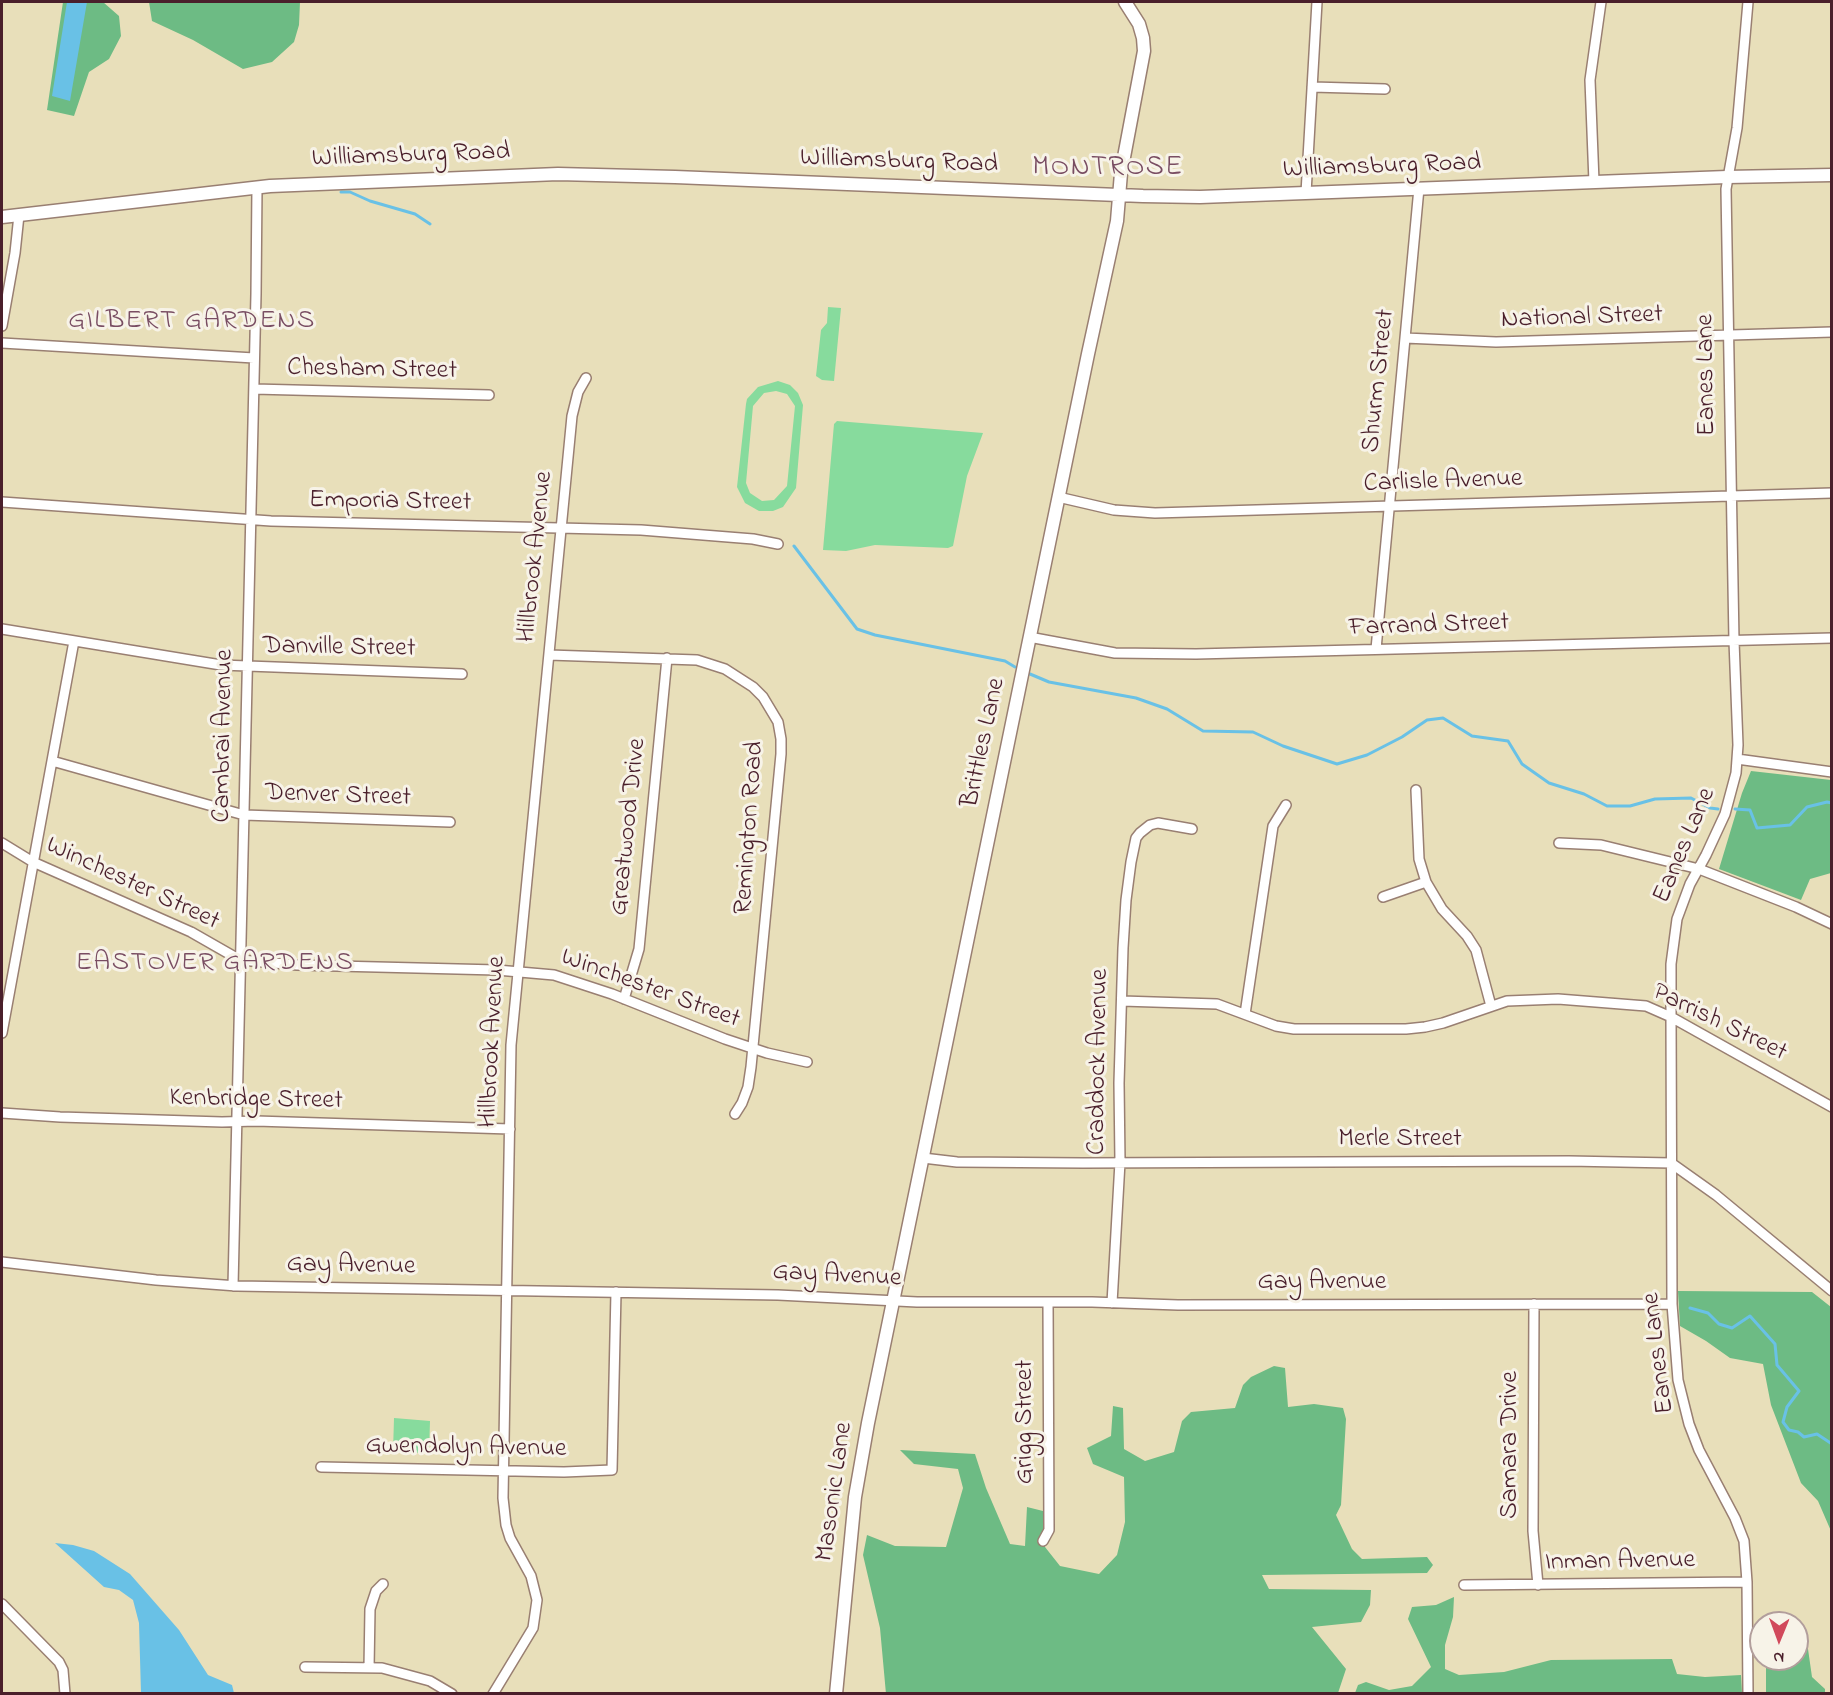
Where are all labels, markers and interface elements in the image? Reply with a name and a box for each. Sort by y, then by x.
street label: Williamsburg Road [311,138,511,176]
street label: Williamsburg Road [799,144,999,182]
street label: Williamsburg Road [1282,149,1482,187]
district label: MONTROSE [1032,152,1184,186]
street label: National Street [1501,301,1663,337]
district label: GILBERT GARDENS [68,307,316,339]
street label: Shurm Street [1357,308,1403,454]
street label: Eanes Lane [1691,314,1725,436]
street label: Chesham Street [287,354,457,388]
street label: Carlisle Avenue [1363,465,1523,501]
street label: Hillbrook Avenue [512,470,562,644]
street label: Emporia Street [309,486,471,520]
street label: Farrand Street [1348,609,1510,645]
street label: Danville Street [262,632,416,666]
street label: Cambrai Avenue [208,649,242,823]
street label: Brittles Lane [956,675,1014,811]
street label: Greatwood Drive [605,737,655,917]
street label: Remington Road [729,740,773,916]
street label: Denver Street [264,779,412,815]
street label: Eanes Lane [1648,784,1724,908]
street label: Winchester Street [40,831,224,939]
street label: Winchester Street [556,943,744,1037]
district label: EASTOVER GARDENS [76,949,354,981]
street label: Hillbrook Avenue [474,955,514,1129]
street label: Craddock Avenue [1083,969,1117,1155]
street label: Parrish Street [1647,978,1791,1070]
street label: Kenbridge Street [169,1084,343,1118]
street label: Merle Street [1338,1125,1462,1157]
street label: Gay Avenue [286,1250,416,1284]
street label: Gay Avenue [772,1258,902,1296]
street label: Gay Avenue [1257,1268,1387,1300]
street label: Eanes Lane [1637,1290,1683,1416]
street label: Grigg Street [1011,1360,1043,1484]
street label: Samara Drive [1496,1371,1528,1519]
street label: Masonic Lane [811,1420,861,1564]
street label: Gwendolyn Avenue [365,1432,567,1466]
street label: Inman Avenue [1545,1546,1695,1580]
north arrow [1749,1611,1809,1671]
text: N [1773,1645,1784,1669]

